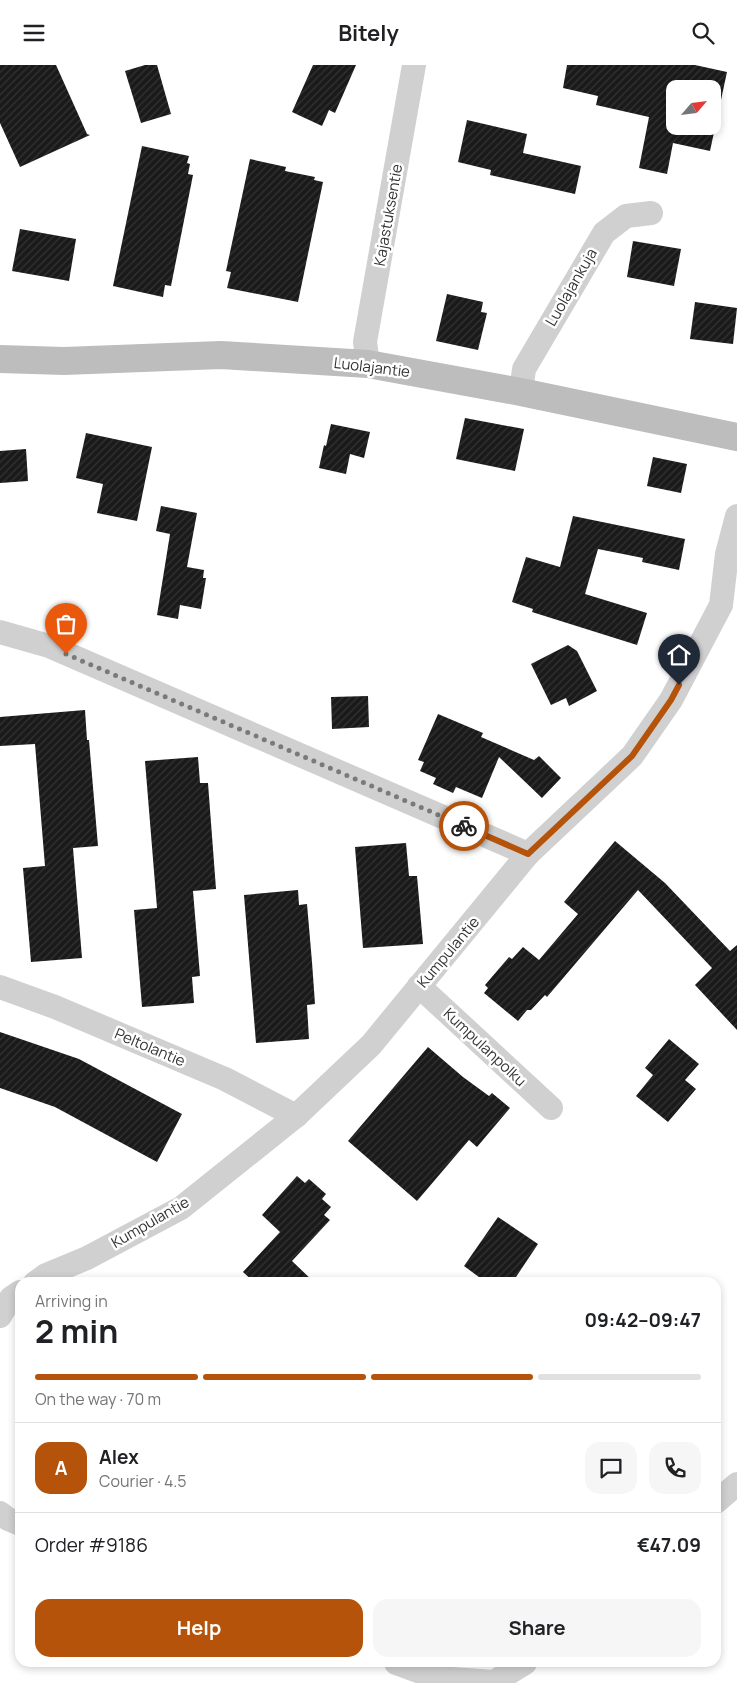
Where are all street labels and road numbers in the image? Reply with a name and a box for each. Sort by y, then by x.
street label: Kajastuksentie [369,162,407,268]
street label: Luolajankuja [540,244,602,330]
street label: Luolajantie [333,352,411,382]
street label: Kumpulantie [412,912,484,992]
street label: Kumpulanpolku [439,1003,531,1091]
street label: Peltolantie [111,1023,189,1071]
street label: Kumpulantie [107,1191,193,1253]

